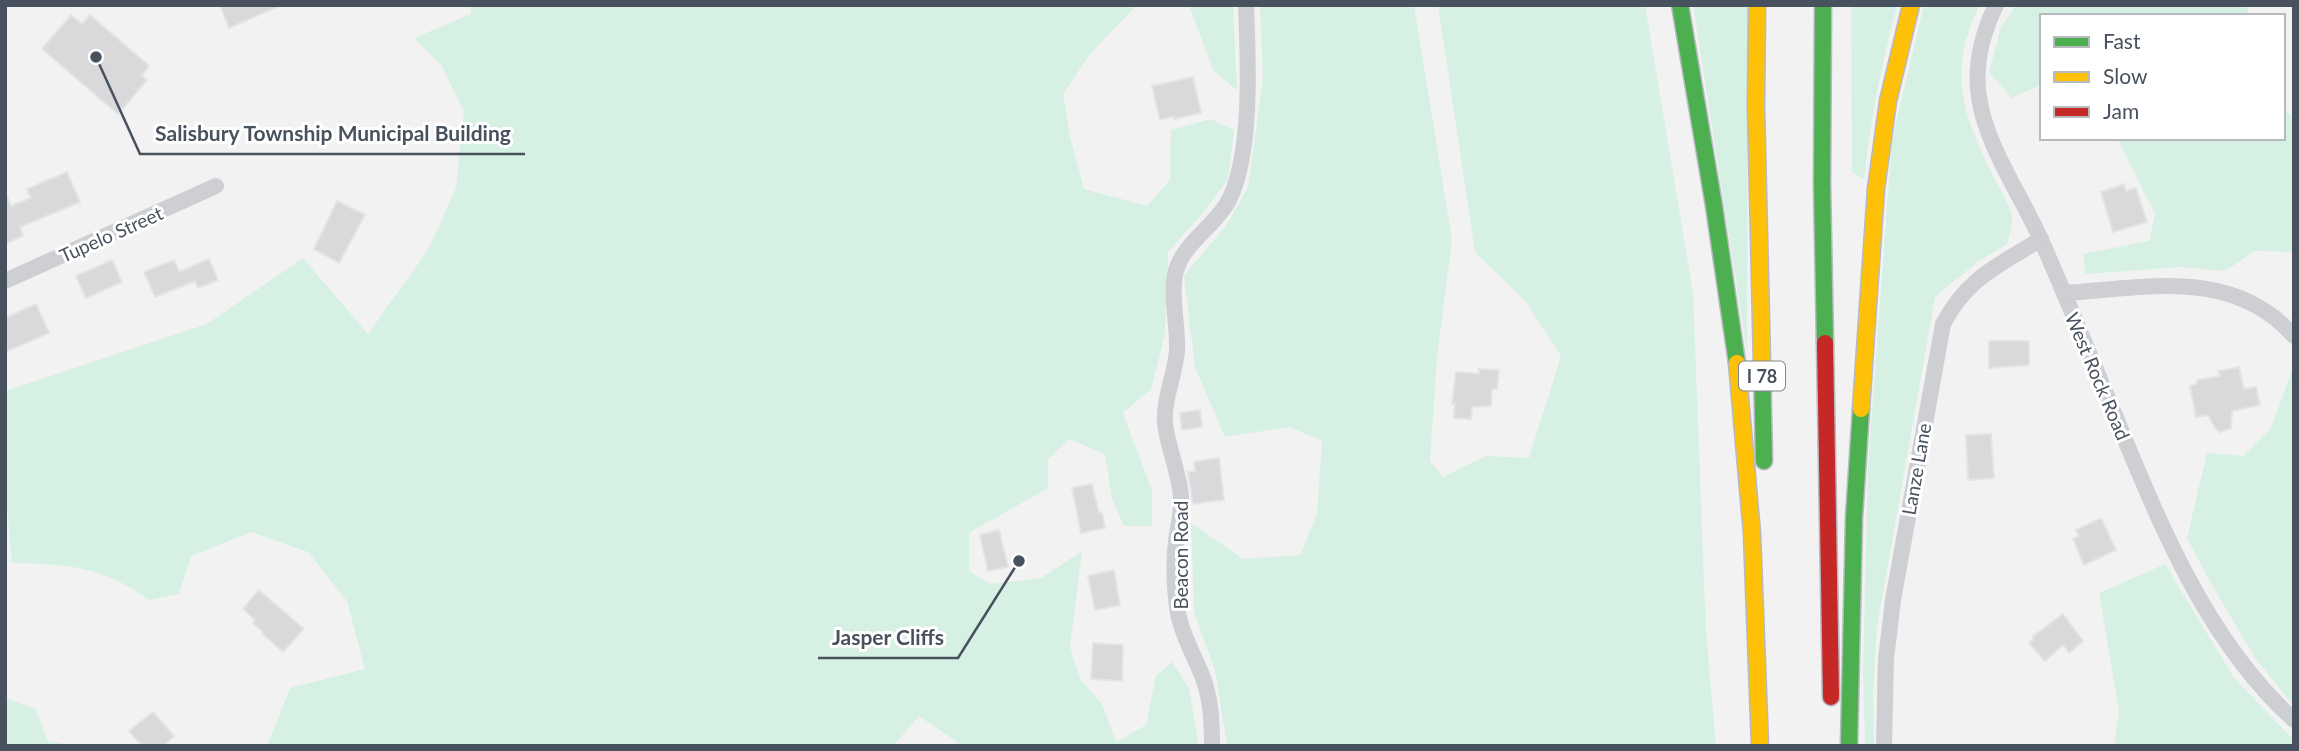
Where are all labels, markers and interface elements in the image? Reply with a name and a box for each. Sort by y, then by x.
legend [2040,14,2285,140]
text: Fast [2103,28,2141,53]
text: Slow [2103,63,2148,88]
text: Jam [2103,98,2139,123]
callout: Salisbury Township Municipal Building [140,112,525,154]
text: Salisbury Township Municipal Building [155,120,511,145]
street label: Tupelo Street [56,201,166,267]
street label: West Rock Road [2061,309,2135,443]
road number: I 78 [1739,362,1785,390]
street label: Lanze Lane [1897,421,1935,517]
street label: Beacon Road [1169,501,1192,609]
callout: Jasper Cliffs [818,616,958,658]
text: Jasper Cliffs [832,624,944,649]

